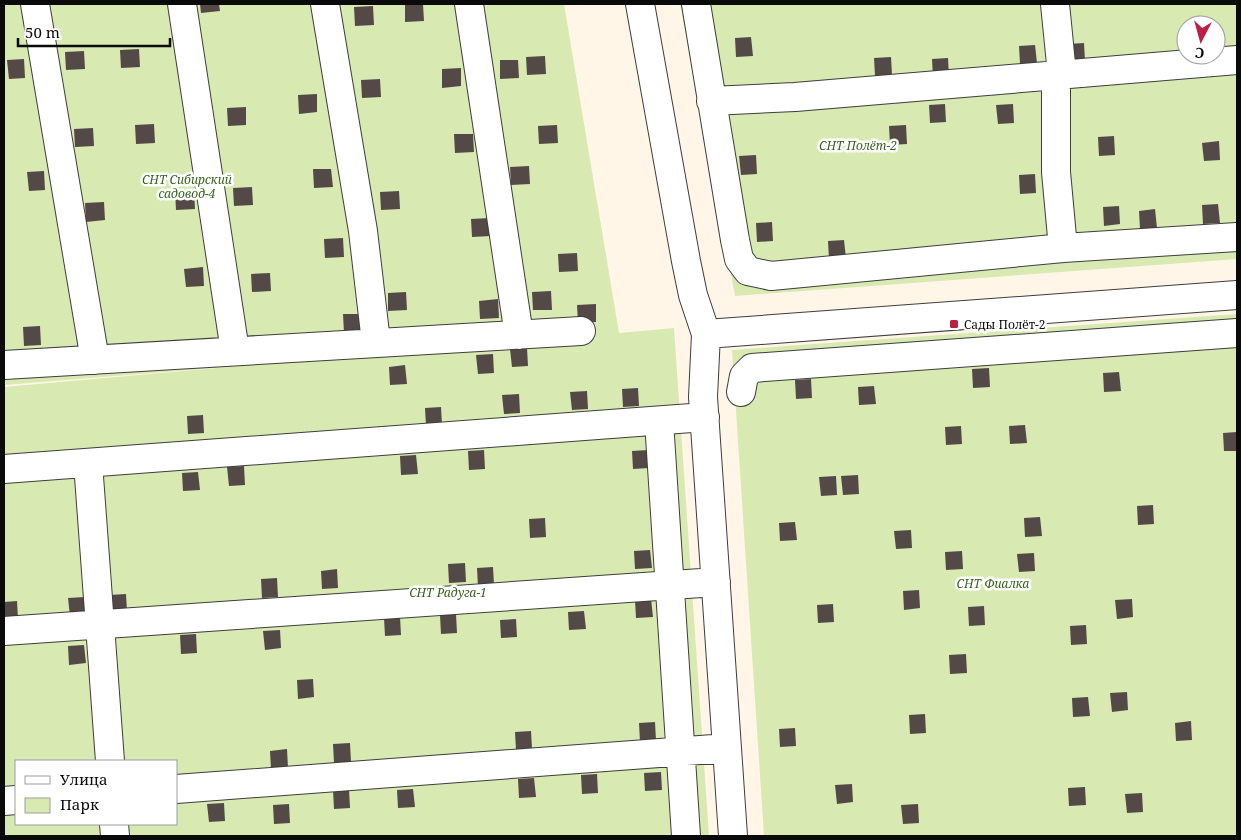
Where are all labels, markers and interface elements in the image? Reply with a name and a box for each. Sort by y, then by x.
scale bar [18,15,170,47]
north arrow [1176,15,1226,65]
text: 50 m [25,22,60,42]
text: С [1194,43,1205,63]
park label: СНТ Полёт-2 [819,137,897,154]
park label: СНТ Сибирский садовод-4 [142,171,232,202]
place label: Сады Полёт-2 [964,316,1046,333]
marker: Сады Полёт-2 [948,318,960,330]
park label: СНТ Фиалка [957,575,1030,592]
park label: СНТ Радуга-1 [409,584,487,601]
legend [15,760,178,825]
text: Улица [60,769,108,789]
text: Парк [60,794,99,814]

